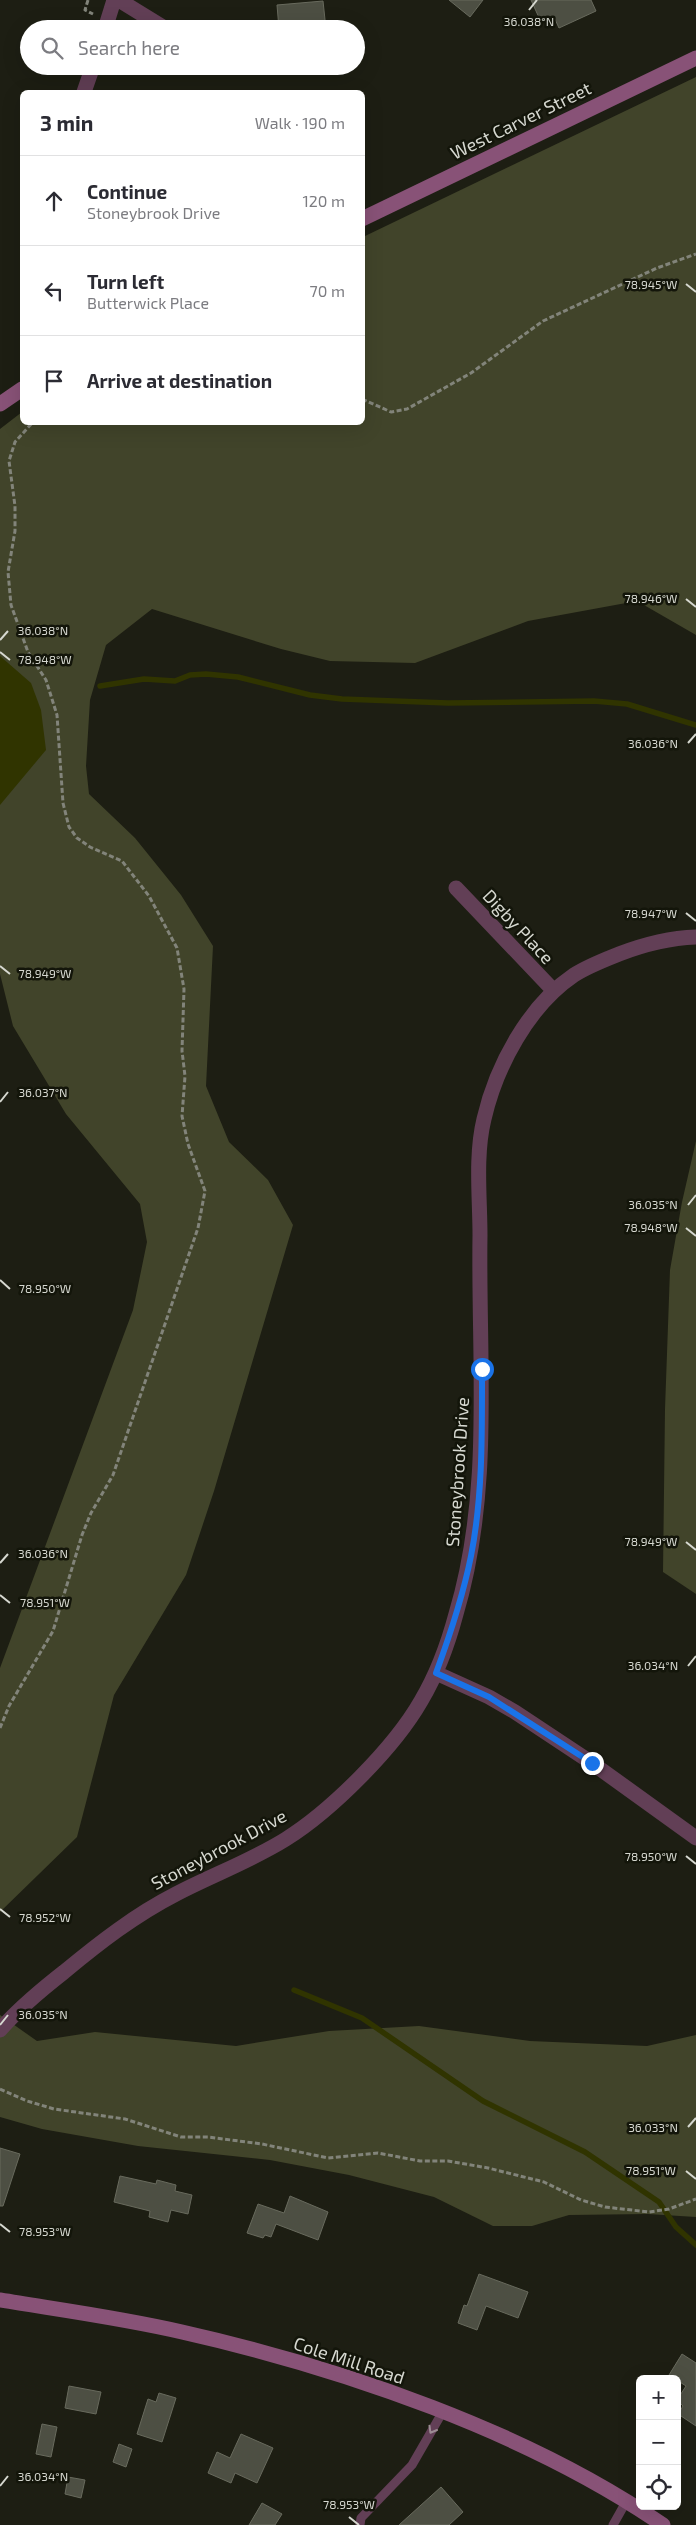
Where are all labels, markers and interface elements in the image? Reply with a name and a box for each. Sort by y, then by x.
text: 36.038°N [504,14,554,28]
search box [20,20,365,75]
icon: search [38,34,66,62]
text: Search here [78,36,180,59]
street label: West Carver Street [447,76,595,164]
text: 3 min [40,110,93,135]
text: Walk · 190 m [255,113,345,132]
text: Continue [87,180,167,203]
icon: ahead [40,187,68,215]
text: 120 m [302,191,345,210]
text: Stoneybrook Drive [87,203,220,222]
text: Turn left [87,270,164,293]
icon: left [40,277,68,305]
text: 78.945°W [625,277,677,291]
text: 70 m [310,281,345,300]
text: Butterwick Place [87,293,209,312]
icon: arrive [40,367,68,395]
text: Arrive at destination [87,369,272,392]
text: 78.946°W [624,591,678,605]
text: 36.038°N [18,623,68,637]
text: 78.948°W [18,652,72,666]
text: 36.036°N [628,736,678,750]
street label: Digby Place [479,884,559,968]
text: 78.947°W [625,906,677,920]
text: 78.949°W [18,966,72,980]
text: 36.037°N [18,1085,68,1099]
text: 36.035°N [628,1197,678,1211]
text: 78.948°W [624,1220,678,1234]
text: 78.950°W [19,1281,71,1295]
route start [471,1358,494,1381]
street label: Stoneybrook Drive [441,1396,473,1548]
text: 78.949°W [624,1534,678,1548]
text: 36.036°N [18,1546,68,1560]
text: 78.951°W [20,1595,70,1609]
text: 36.034°N [628,1658,678,1672]
route end [581,1752,604,1775]
street label: Stoneybrook Drive [147,1804,290,1894]
text: 78.950°W [625,1849,677,1863]
text: 78.952°W [19,1910,71,1924]
text: 36.035°N [18,2007,68,2021]
text: 36.033°N [628,2120,678,2134]
text: 78.951°W [626,2163,676,2177]
text: 78.953°W [19,2224,71,2238]
street label: Cole Mill Road [291,2332,408,2388]
map controls [636,2375,681,2510]
button: + [636,2375,681,2420]
button: − [636,2420,681,2465]
one-way arrow [428,2425,438,2434]
button: locate [636,2465,681,2510]
text: 36.034°N [18,2469,68,2483]
text: 78.953°W [323,2497,375,2511]

